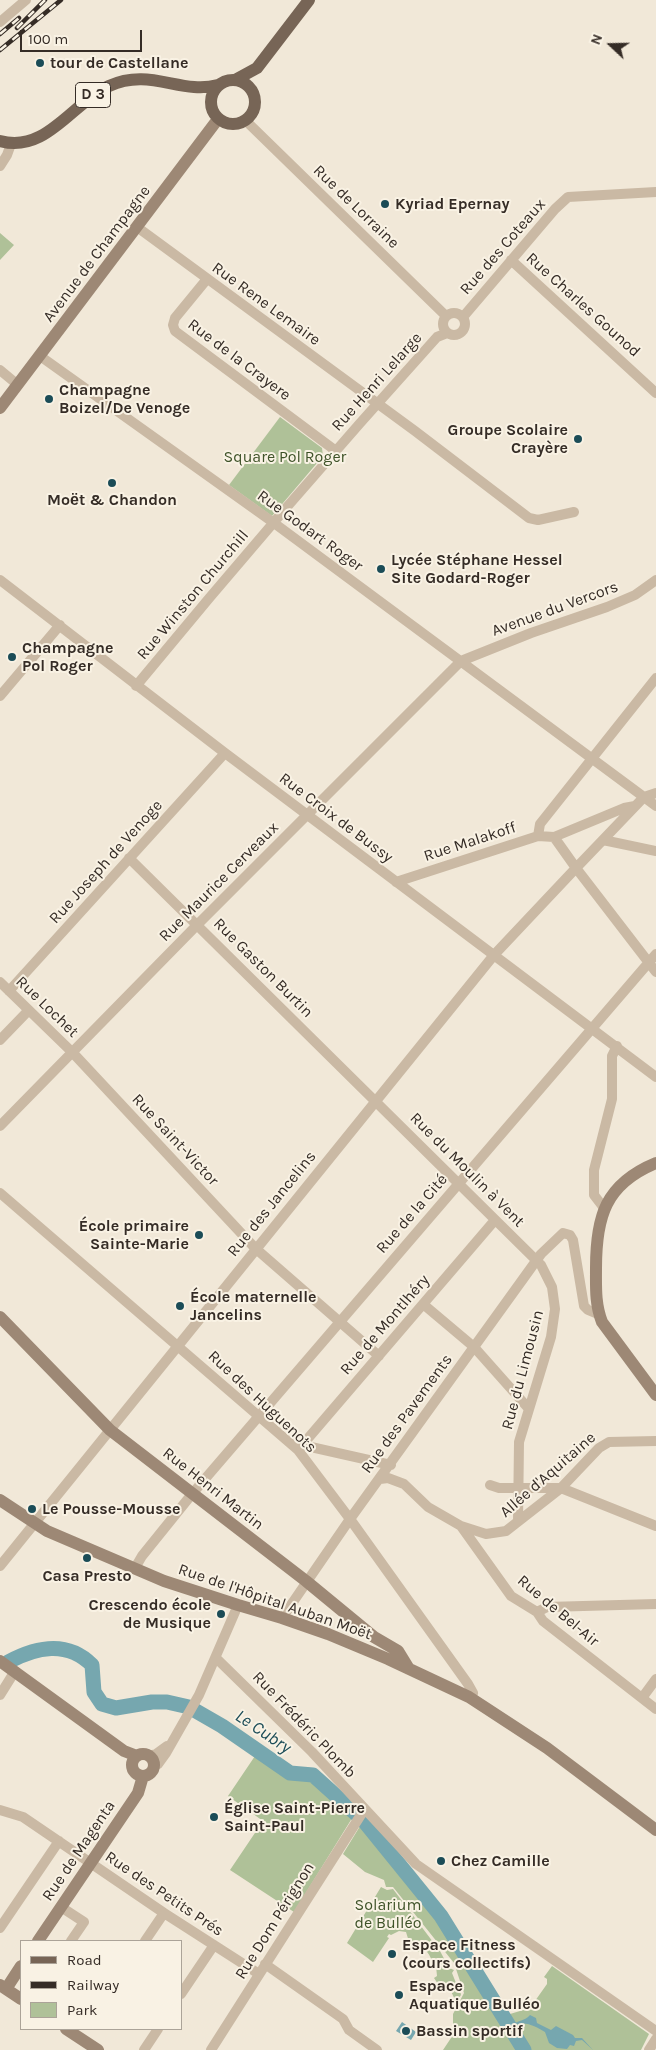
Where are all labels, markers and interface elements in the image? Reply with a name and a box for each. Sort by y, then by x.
scale bar [22,20,145,52]
north arrow [586,20,636,70]
text: 100 m [28,30,68,48]
text: N [587,32,606,47]
place label: tour de Castellane [50,53,188,73]
marker: tour de Castellane [34,57,46,69]
road number: D 3 [76,82,110,108]
street label: Rue de Lorraine [309,161,403,253]
street label: Avenue de Champagne [39,182,155,326]
place label: Kyriad Epernay [395,194,510,214]
street label: Rue des Coteaux [456,195,550,299]
marker: Kyriad Epernay [379,198,391,210]
street label: Rue Charles Gounod [522,249,644,361]
street label: Rue Rene Lemaire [208,258,324,350]
street label: Rue de la Crayere [184,315,294,405]
street label: Rue Henri Lelarge [328,329,426,435]
place label: Champagne Boizel/De Venoge [59,380,190,418]
marker: Champagne Boizel/De Venoge [43,393,55,405]
place label: Groupe Scolaire Crayère [448,420,568,458]
marker: Groupe Scolaire Crayère [572,433,584,445]
park label: Square Pol Roger [224,447,346,467]
marker: Moёt & Chandon [106,477,118,489]
street label: Rue Godart Roger [253,486,367,576]
place label: Moёt & Chandon [47,490,177,510]
street label: Rue Winston Churchill [133,526,253,664]
place label: Lycée Stéphane Hessel Site Godard-Roger [391,550,563,588]
marker: Lycée Stéphane Hessel Site Godard-Roger [375,563,387,575]
street label: Avenue du Vercors [489,577,621,641]
place label: Champagne Pol Roger [22,638,114,676]
marker: Champagne Pol Roger [6,651,18,663]
street label: Rue Croix de Bussy [275,769,397,867]
street label: Rue Joseph de Venoge [45,796,167,928]
street label: Rue Maurice Cerveaux [155,818,283,946]
street label: Rue Malakoff [421,818,519,866]
street label: Rue Gaston Burtin [209,914,317,1022]
street label: Rue Lochet [12,972,82,1042]
street label: Rue Saint-Victor [128,1090,222,1190]
street label: Rue du Moulin à Vent [406,1109,528,1231]
street label: Rue des Jancelins [224,1147,320,1261]
street label: Rue de la Cité [372,1170,452,1258]
place label: École primaire Sainte-Marie [79,1216,189,1254]
marker: École primaire Sainte-Marie [193,1229,205,1241]
street label: Rue de Montlhéry [336,1271,434,1379]
place label: École maternelle Jancelins [190,1287,317,1325]
marker: École maternelle Jancelins [174,1300,186,1312]
street label: Rue du Limousin [498,1308,548,1432]
street label: Rue des Huguenots [204,1347,320,1457]
street label: Rue des Pavements [357,1351,457,1477]
street label: Allée d'Aquitaine [496,1428,600,1522]
street label: Rue Henri Martin [159,1444,267,1534]
place label: Le Pousse-Mousse [42,1499,181,1519]
marker: Le Pousse-Mousse [26,1503,38,1515]
marker: Casa Presto [81,1552,93,1564]
street label: Rue de l'Hôpital Auban Moët [176,1560,374,1644]
place label: Casa Presto [42,1566,132,1586]
street label: Rue de Bel-Air [513,1571,603,1651]
place label: Crescendo école de Musique [88,1595,211,1633]
marker: Crescendo école de Musique [215,1608,227,1620]
street label: Rue Frédéric Plomb [248,1668,360,1782]
water label: Le Cubry [231,1705,295,1759]
street label: Rue de Magenta [38,1797,120,1905]
place label: Église Saint-Pierre Saint-Paul [224,1798,365,1836]
marker: Église Saint-Pierre Saint-Paul [208,1811,220,1823]
street label: Rue des Petits Prés [101,1847,227,1941]
place label: Chez Camille [451,1851,550,1871]
marker: Chez Camille [435,1855,447,1867]
street label: Rue Dom Pérignon [231,1859,319,1983]
park label: Solarium de Bulléo [354,1895,422,1933]
place label: Espace Fitness (cours collectifs) [402,1935,531,1973]
legend [20,1940,182,2030]
marker: Espace Fitness (cours collectifs) [386,1948,398,1960]
text: Road [67,1951,102,1969]
text: Railway [67,1976,119,1994]
place label: Espace Aquatique Bulléo [409,1976,540,2014]
marker: Espace Aquatique Bulléo [393,1989,405,2001]
text: Park [67,2001,97,2019]
place label: Bassin sportif [416,2021,523,2041]
marker: Bassin sportif [400,2025,412,2037]

